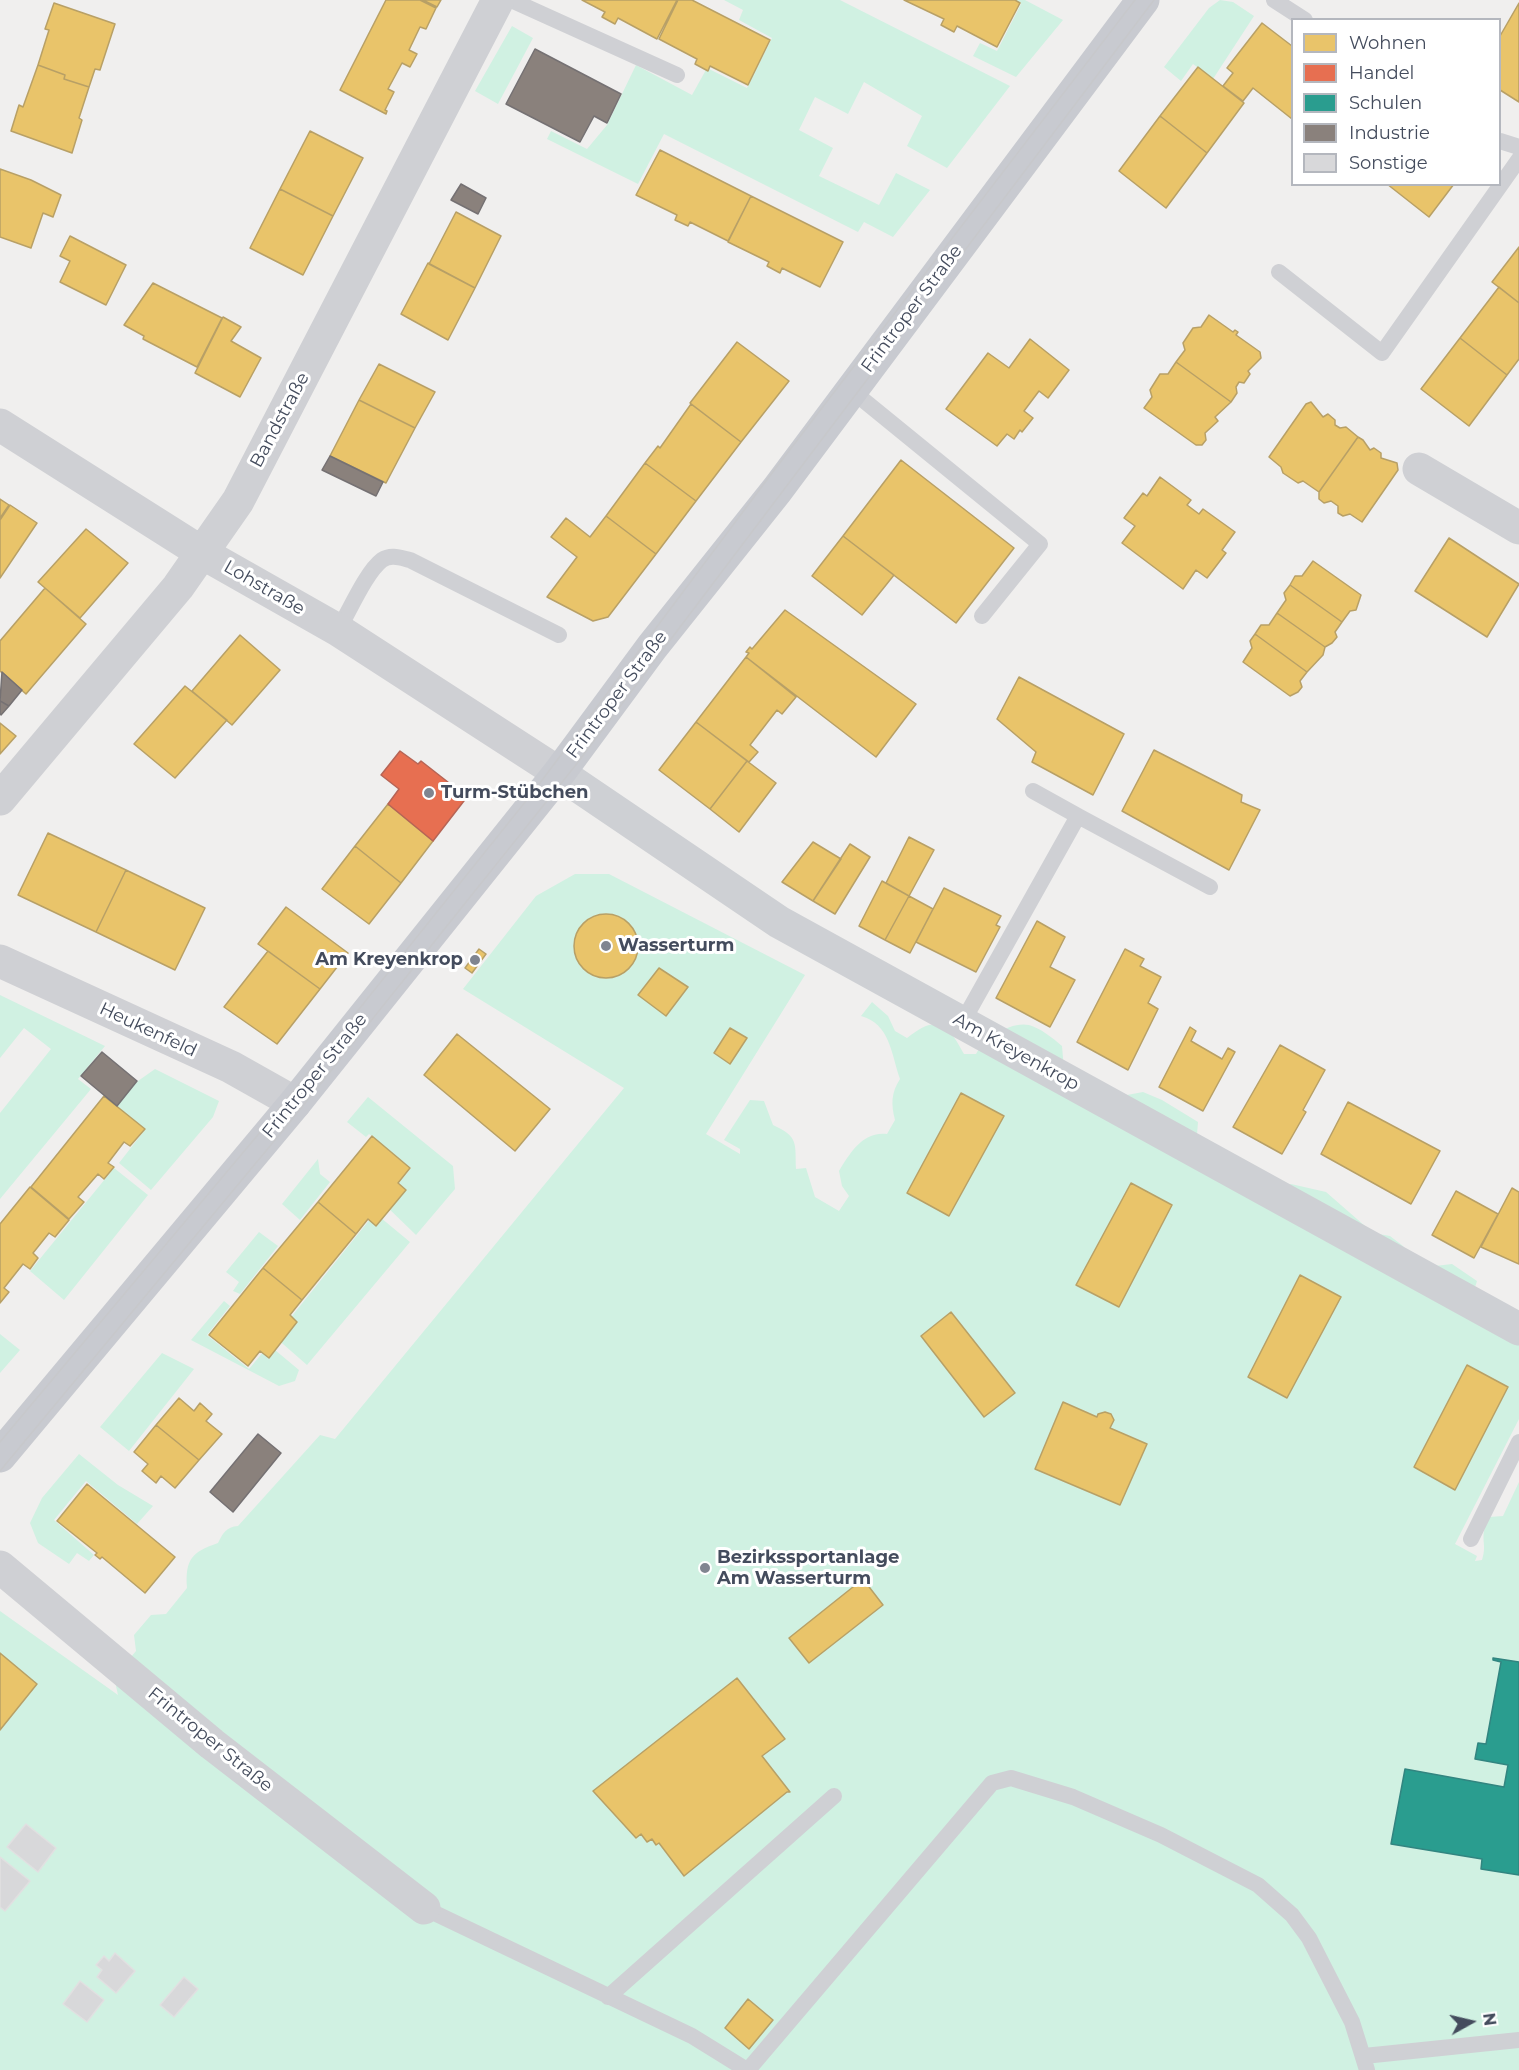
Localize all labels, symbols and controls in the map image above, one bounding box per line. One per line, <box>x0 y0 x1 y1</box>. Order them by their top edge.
legend <box>1291 18 1501 186</box>
text: Wohnen <box>1349 32 1427 54</box>
text: Handel <box>1349 62 1414 84</box>
text: Schulen <box>1349 92 1422 114</box>
text: Industrie <box>1349 122 1430 144</box>
text: Sonstige <box>1349 152 1428 174</box>
street label: Frintroper Straße <box>857 241 967 377</box>
street label: Bandstraße <box>246 369 314 471</box>
street label: Lohstraße <box>220 556 308 620</box>
street label: Frintroper Straße <box>562 627 672 763</box>
place label: Turm-Stübchen <box>441 782 589 804</box>
marker: Turm-Stübchen <box>422 786 436 800</box>
place label: Wasserturm <box>618 935 734 957</box>
marker: Wasserturm <box>599 939 613 953</box>
place label: Am Kreyenkrop <box>315 949 463 971</box>
marker: Am Kreyenkrop <box>468 953 482 967</box>
street label: Heukenfeld <box>96 998 200 1062</box>
street label: Am Kreyenkrop <box>949 1008 1083 1096</box>
street label: Frintroper Straße <box>258 1009 372 1143</box>
place label: Bezirkssportanlage Am Wasserturm <box>717 1547 899 1590</box>
marker: Bezirkssportanlage Am Wasserturm <box>698 1561 712 1575</box>
street label: Frintroper Straße <box>143 1683 277 1797</box>
north arrow <box>1441 1992 1501 2052</box>
text: N <box>1479 2012 1500 2027</box>

